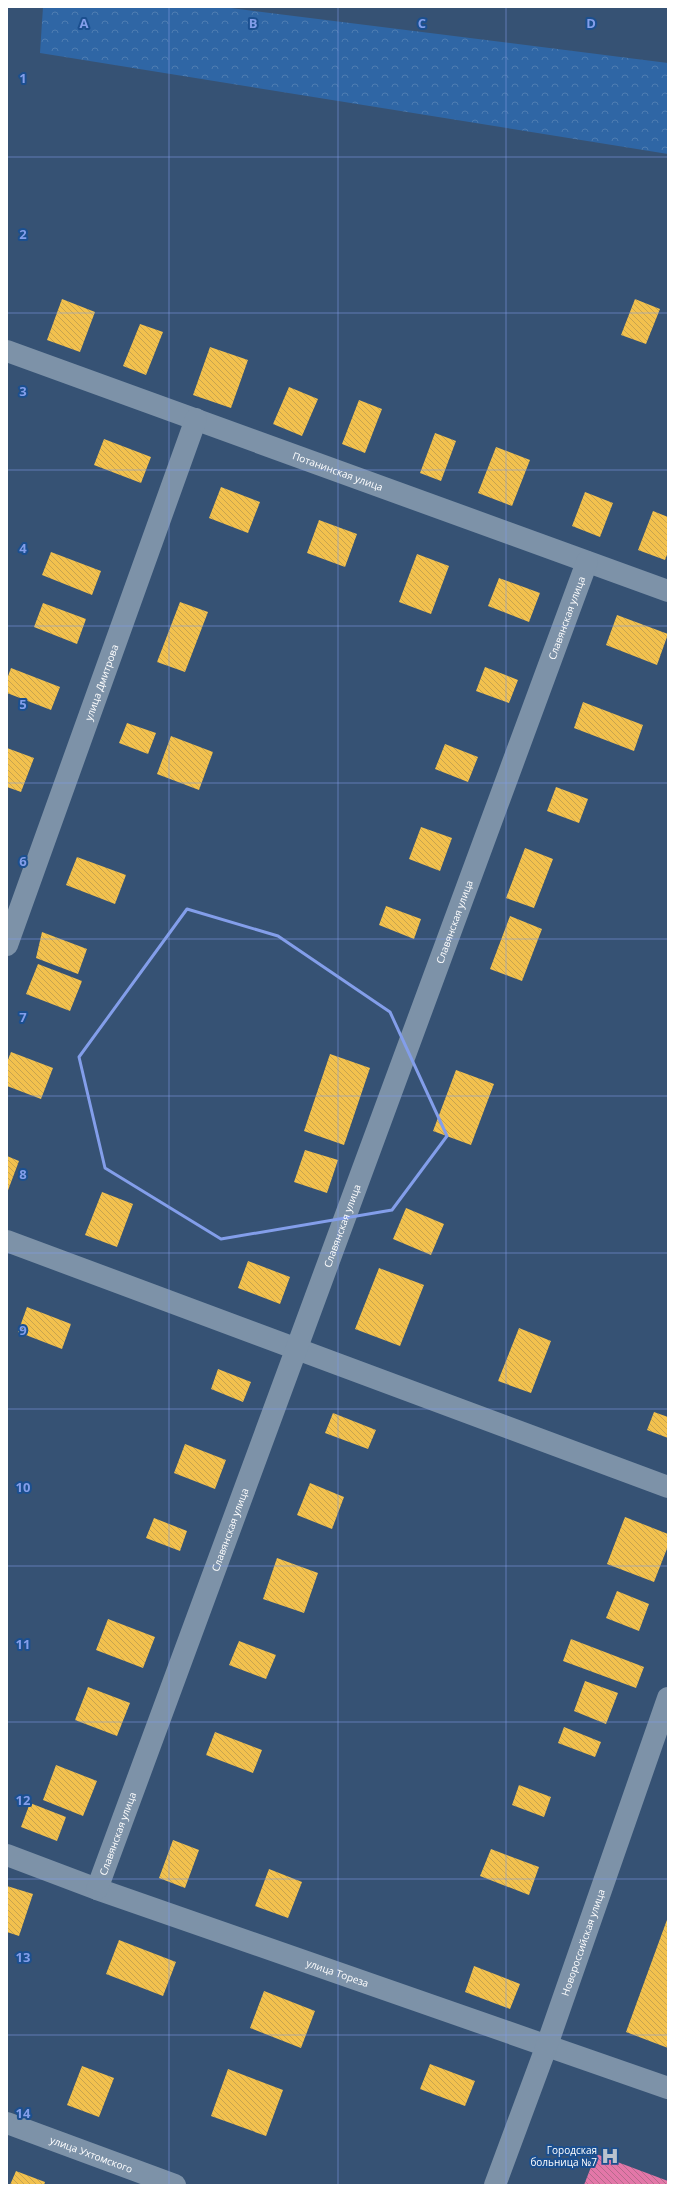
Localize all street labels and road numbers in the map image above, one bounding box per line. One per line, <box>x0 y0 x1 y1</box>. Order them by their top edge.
street label: Потанинская улица <box>291 448 385 494</box>
street label: Славянская улица <box>545 574 588 662</box>
street label: улица Дмитрова <box>81 642 122 723</box>
street label: Славянская улица <box>432 878 476 965</box>
street label: Славянская улица <box>320 1182 364 1269</box>
street label: Славянская улица <box>208 1486 251 1573</box>
street label: Славянская улица <box>96 1790 139 1877</box>
street label: Новороссийская улица <box>558 1887 608 1998</box>
street label: улица Тореза <box>304 1956 371 1990</box>
street label: улица Ухтомского <box>48 2132 135 2176</box>

